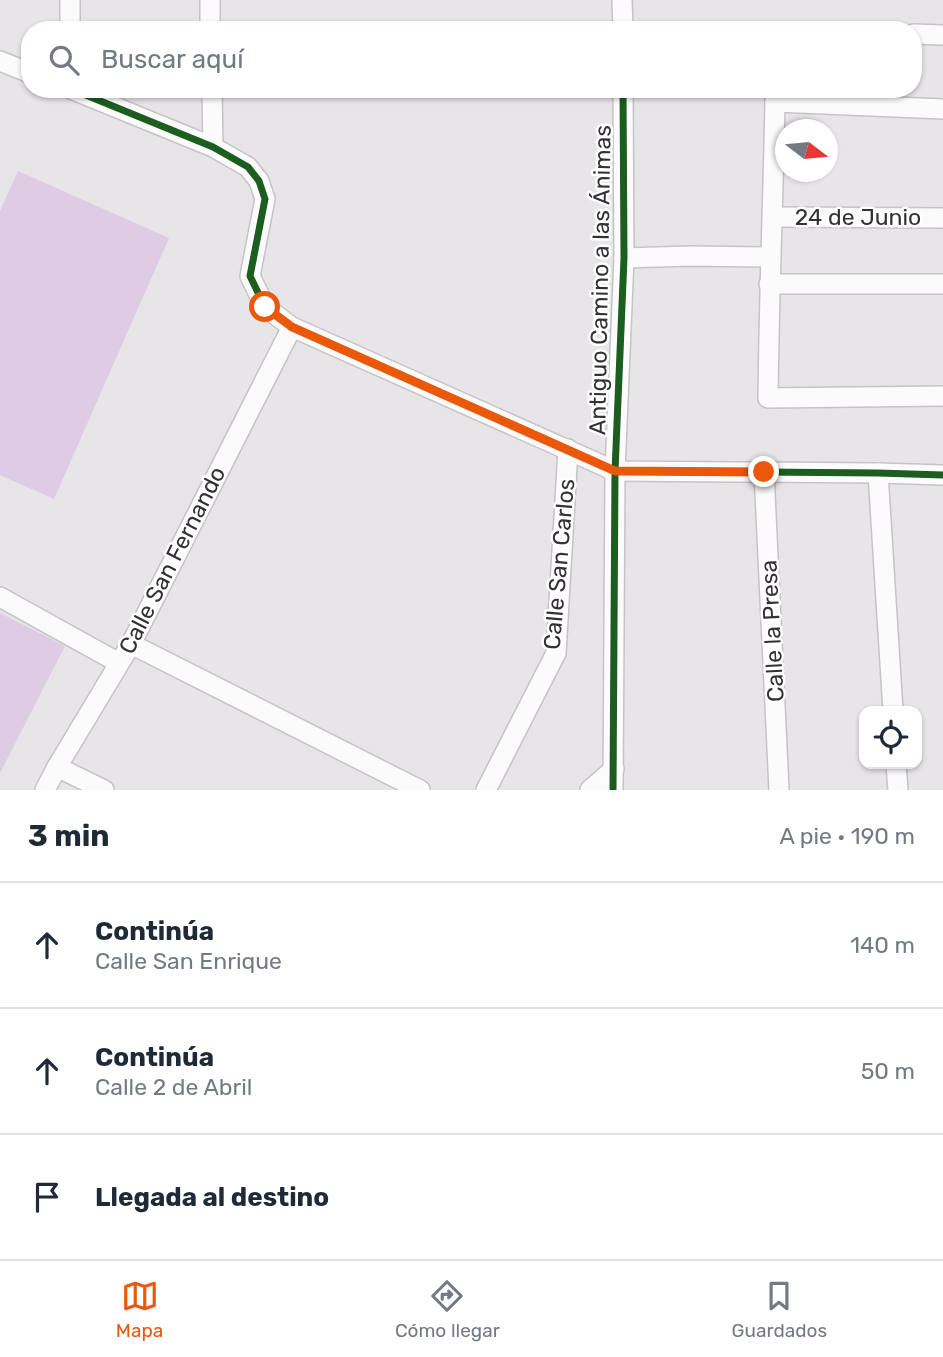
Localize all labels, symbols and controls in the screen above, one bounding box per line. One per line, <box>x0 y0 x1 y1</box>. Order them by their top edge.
search box <box>21 21 922 98</box>
icon: search <box>45 41 83 79</box>
text: Buscar aquí <box>101 44 243 75</box>
north arrow <box>775 119 838 182</box>
street label: Antiguo Camino a las Ánimas <box>583 125 617 435</box>
street label: 24 de Junio <box>795 203 921 231</box>
route start <box>249 291 280 322</box>
route end <box>748 456 779 487</box>
street label: Calle San Fernando <box>113 462 231 658</box>
street label: Calle San Carlos <box>538 477 580 651</box>
street label: Calle la Presa <box>754 559 790 703</box>
map controls <box>859 706 922 769</box>
button: locate <box>859 706 922 769</box>
text: 3 min <box>28 818 110 854</box>
text: A pie · 190 m <box>779 822 915 850</box>
text: Continúa <box>95 916 214 947</box>
icon: ahead <box>28 926 66 964</box>
text: 140 m <box>850 931 915 959</box>
text: Calle San Enrique <box>95 947 282 975</box>
text: Continúa <box>95 1042 214 1073</box>
icon: ahead <box>28 1052 66 1090</box>
text: 50 m <box>861 1057 915 1085</box>
text: Calle 2 de Abril <box>95 1073 252 1101</box>
icon: arrive <box>28 1178 66 1216</box>
text: Llegada al destino <box>95 1182 329 1213</box>
tab: Mapa <box>116 1277 163 1342</box>
tab: Cómo llegar <box>395 1277 500 1342</box>
tab: Guardados <box>732 1277 827 1342</box>

